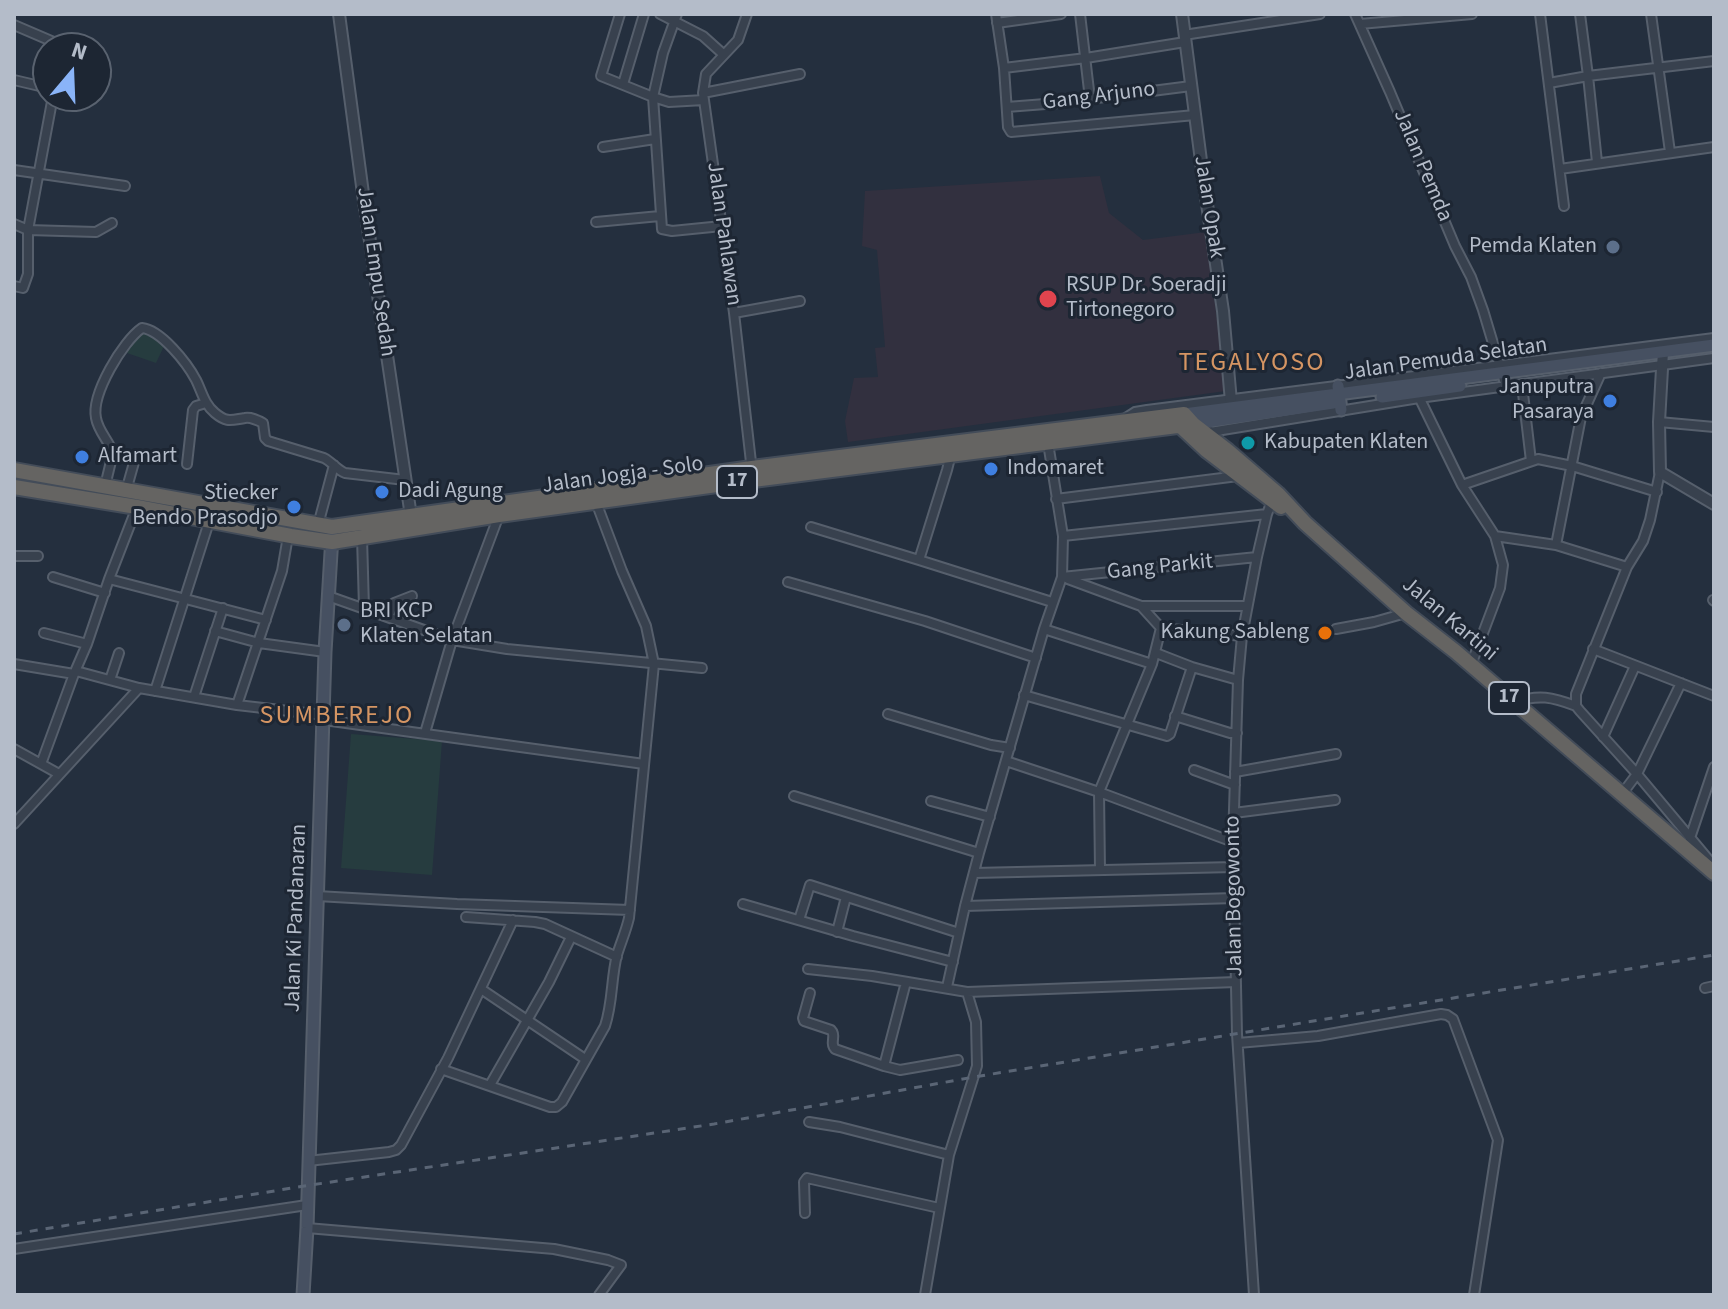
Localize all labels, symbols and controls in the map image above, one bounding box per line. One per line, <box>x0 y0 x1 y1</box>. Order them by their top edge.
north arrow <box>32 32 112 112</box>
text: N <box>67 34 91 69</box>
street label: Gang Arjuno <box>1041 77 1157 117</box>
street label: Jalan Pemda <box>1387 106 1457 226</box>
street label: Jalan Opak <box>1187 154 1229 260</box>
street label: Jalan Pahlawan <box>700 160 746 308</box>
street label: Jalan Empu Sedah <box>350 185 400 359</box>
place label: Pemda Klaten <box>1469 234 1597 260</box>
marker: Pemda Klaten <box>1604 238 1622 256</box>
place label: RSUP Dr. Soeradji Tirtonegoro <box>1066 273 1227 324</box>
marker: RSUP Dr. Soeradji Tirtonegoro <box>1037 288 1059 310</box>
street label: Jalan Pemuda Selatan <box>1343 333 1549 387</box>
district label: TEGALYOSO <box>1179 348 1325 380</box>
place label: Januputra Pasaraya <box>1499 375 1594 426</box>
marker: Januputra Pasaraya <box>1601 392 1619 410</box>
place label: Kabupaten Klaten <box>1264 430 1428 456</box>
marker: Kabupaten Klaten <box>1239 434 1257 452</box>
place label: Alfamart <box>98 444 177 470</box>
marker: Alfamart <box>73 448 91 466</box>
street label: Jalan Jogja - Solo <box>541 452 705 500</box>
place label: Indomaret <box>1007 456 1104 482</box>
marker: Indomaret <box>982 460 1000 478</box>
road number: 17 <box>717 466 757 498</box>
place label: Dadi Agung <box>398 479 503 505</box>
place label: Stiecker Bendo Prasodjo <box>132 481 278 532</box>
marker: Dadi Agung <box>373 483 391 501</box>
marker: Stiecker Bendo Prasodjo <box>285 498 303 516</box>
street label: Gang Parkit <box>1106 549 1214 587</box>
street label: Jalan Kartini <box>1396 572 1502 668</box>
place label: BRI KCP Klaten Selatan <box>360 599 493 650</box>
marker: BRI KCP Klaten Selatan <box>335 616 353 634</box>
place label: Kakung Sableng <box>1160 620 1309 646</box>
marker: Kakung Sableng <box>1316 624 1334 642</box>
road number: 17 <box>1489 682 1529 714</box>
district label: SUMBEREJO <box>260 701 414 733</box>
street label: Jalan Bogowonto <box>1220 815 1250 977</box>
street label: Jalan Ki Pandanaran <box>281 823 313 1013</box>

